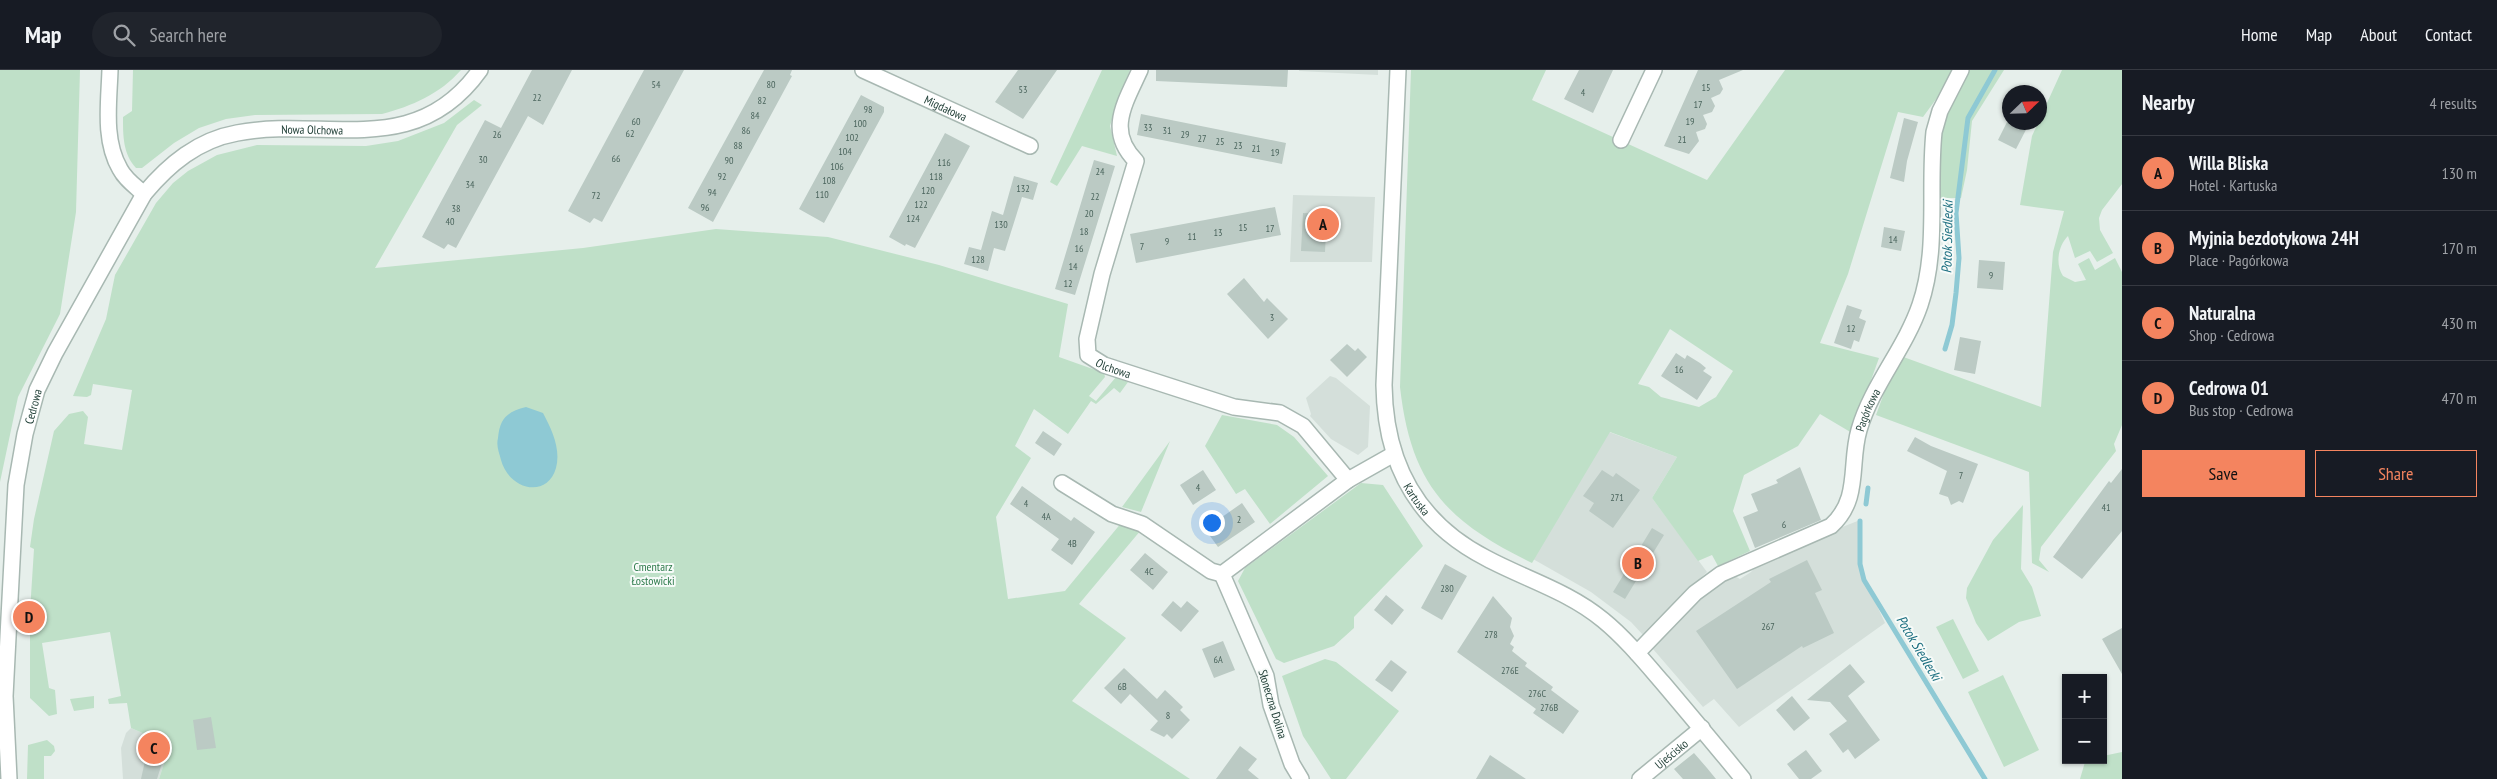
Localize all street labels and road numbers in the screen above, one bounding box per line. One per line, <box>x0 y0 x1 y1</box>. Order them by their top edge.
street label: Migdałowa <box>922 91 970 124</box>
street label: Nowa Olchowa <box>281 121 343 137</box>
street label: Olchowa <box>1093 354 1133 381</box>
street label: Pagórkowa <box>1852 386 1883 433</box>
street label: Cedrowa <box>21 387 45 425</box>
street label: Kartuska <box>1401 480 1434 519</box>
street label: Słoneczna Dolina <box>1255 668 1291 740</box>
street label: Ujeścisko <box>1651 736 1691 772</box>

